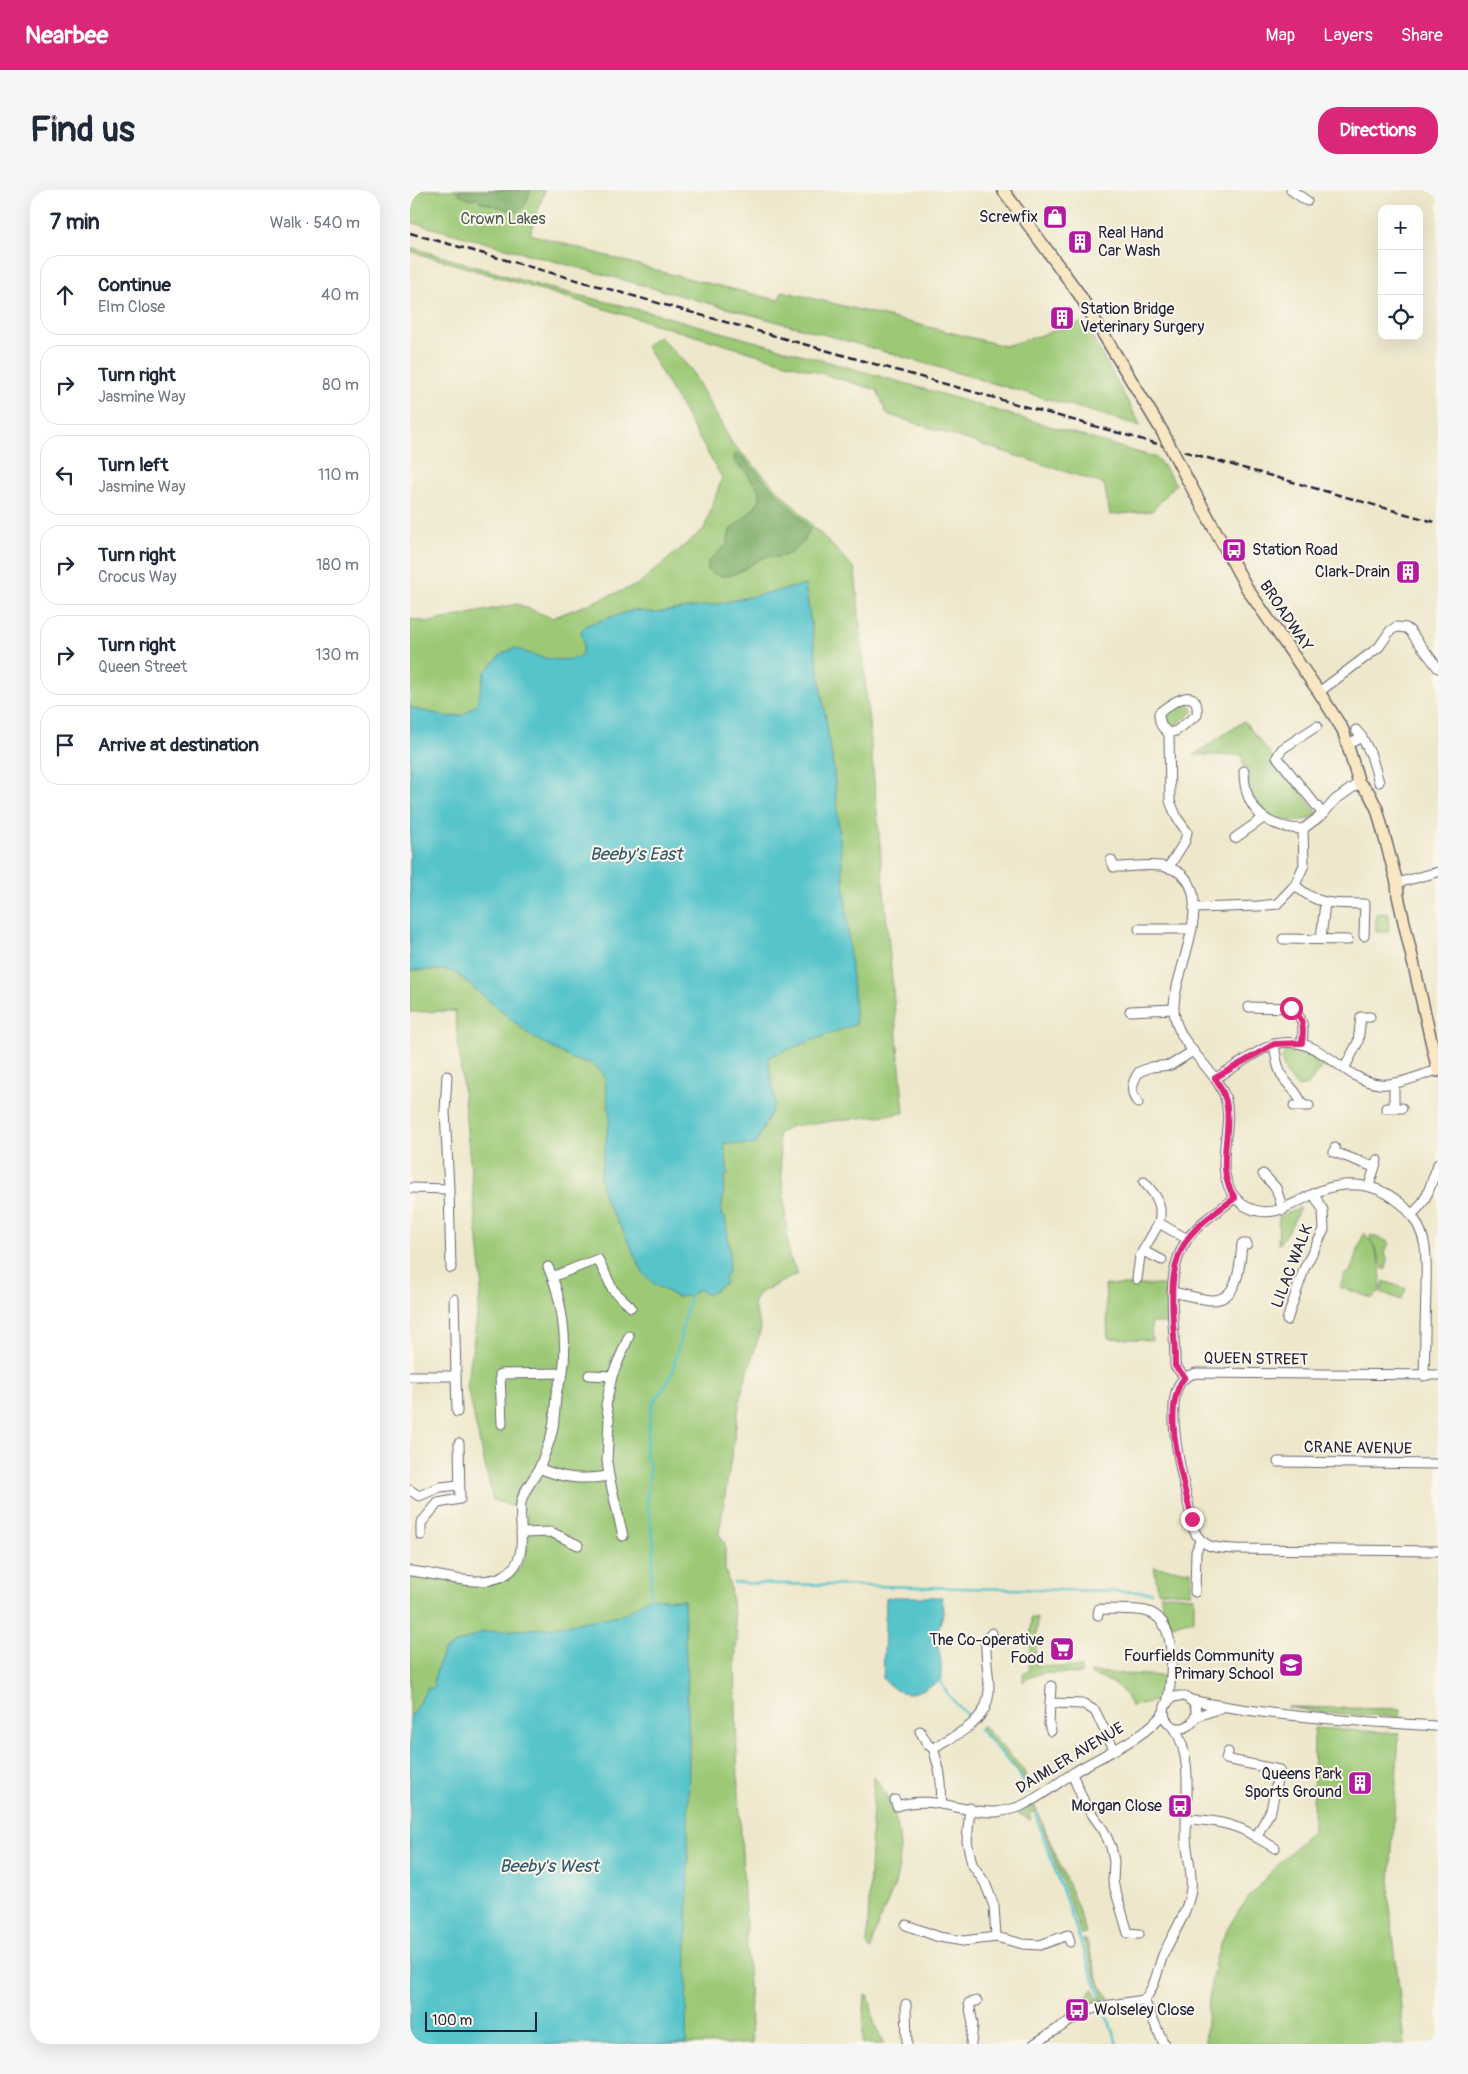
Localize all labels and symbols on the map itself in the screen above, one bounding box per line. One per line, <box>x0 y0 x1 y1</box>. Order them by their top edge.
shop icon: Screwfix <box>1042 204 1068 230</box>
place label: Screwfix <box>979 207 1038 227</box>
park label: Crown Lakes <box>460 209 546 229</box>
place label: Real Hand Car Wash <box>1098 223 1164 261</box>
building icon: Real Hand Car Wash <box>1067 229 1093 255</box>
place label: Station Bridge Veterinary Surgery <box>1080 299 1204 337</box>
building icon: Station Bridge Veterinary Surgery <box>1049 305 1075 331</box>
bus stop icon: Station Road <box>1221 537 1247 563</box>
place label: Station Road <box>1252 540 1338 560</box>
building icon: Clark-Drain <box>1395 559 1421 585</box>
place label: Clark-Drain <box>1315 562 1390 582</box>
street label: BROADWAY <box>1255 577 1317 655</box>
water label: Beeby's East <box>590 843 684 866</box>
route start <box>1280 997 1303 1020</box>
street label: LILAC WALK <box>1267 1221 1317 1311</box>
street label: QUEEN STREET <box>1204 1348 1309 1370</box>
street label: CRANE AVENUE <box>1304 1437 1412 1459</box>
route end <box>1181 1508 1204 1531</box>
place label: The Co-operative Food <box>929 1630 1044 1668</box>
supermarket icon: The Co-operative Food <box>1049 1636 1075 1662</box>
place label: Fourfields Community Primary School <box>1124 1646 1274 1684</box>
school or university icon: Fourfields Community Primary School <box>1278 1652 1304 1678</box>
street label: DAIMLER AVENUE <box>1012 1718 1128 1798</box>
place label: Queens Park Sports Ground <box>1244 1764 1342 1802</box>
building icon: Queens Park Sports Ground <box>1347 1770 1373 1796</box>
bus stop icon: Morgan Close <box>1167 1793 1193 1819</box>
place label: Morgan Close <box>1071 1796 1162 1816</box>
water label: Beeby's West <box>499 1855 600 1878</box>
bus stop icon: Wolseley Close <box>1064 1997 1090 2023</box>
place label: Wolseley Close <box>1094 2000 1195 2020</box>
scale bar <box>425 2009 538 2032</box>

